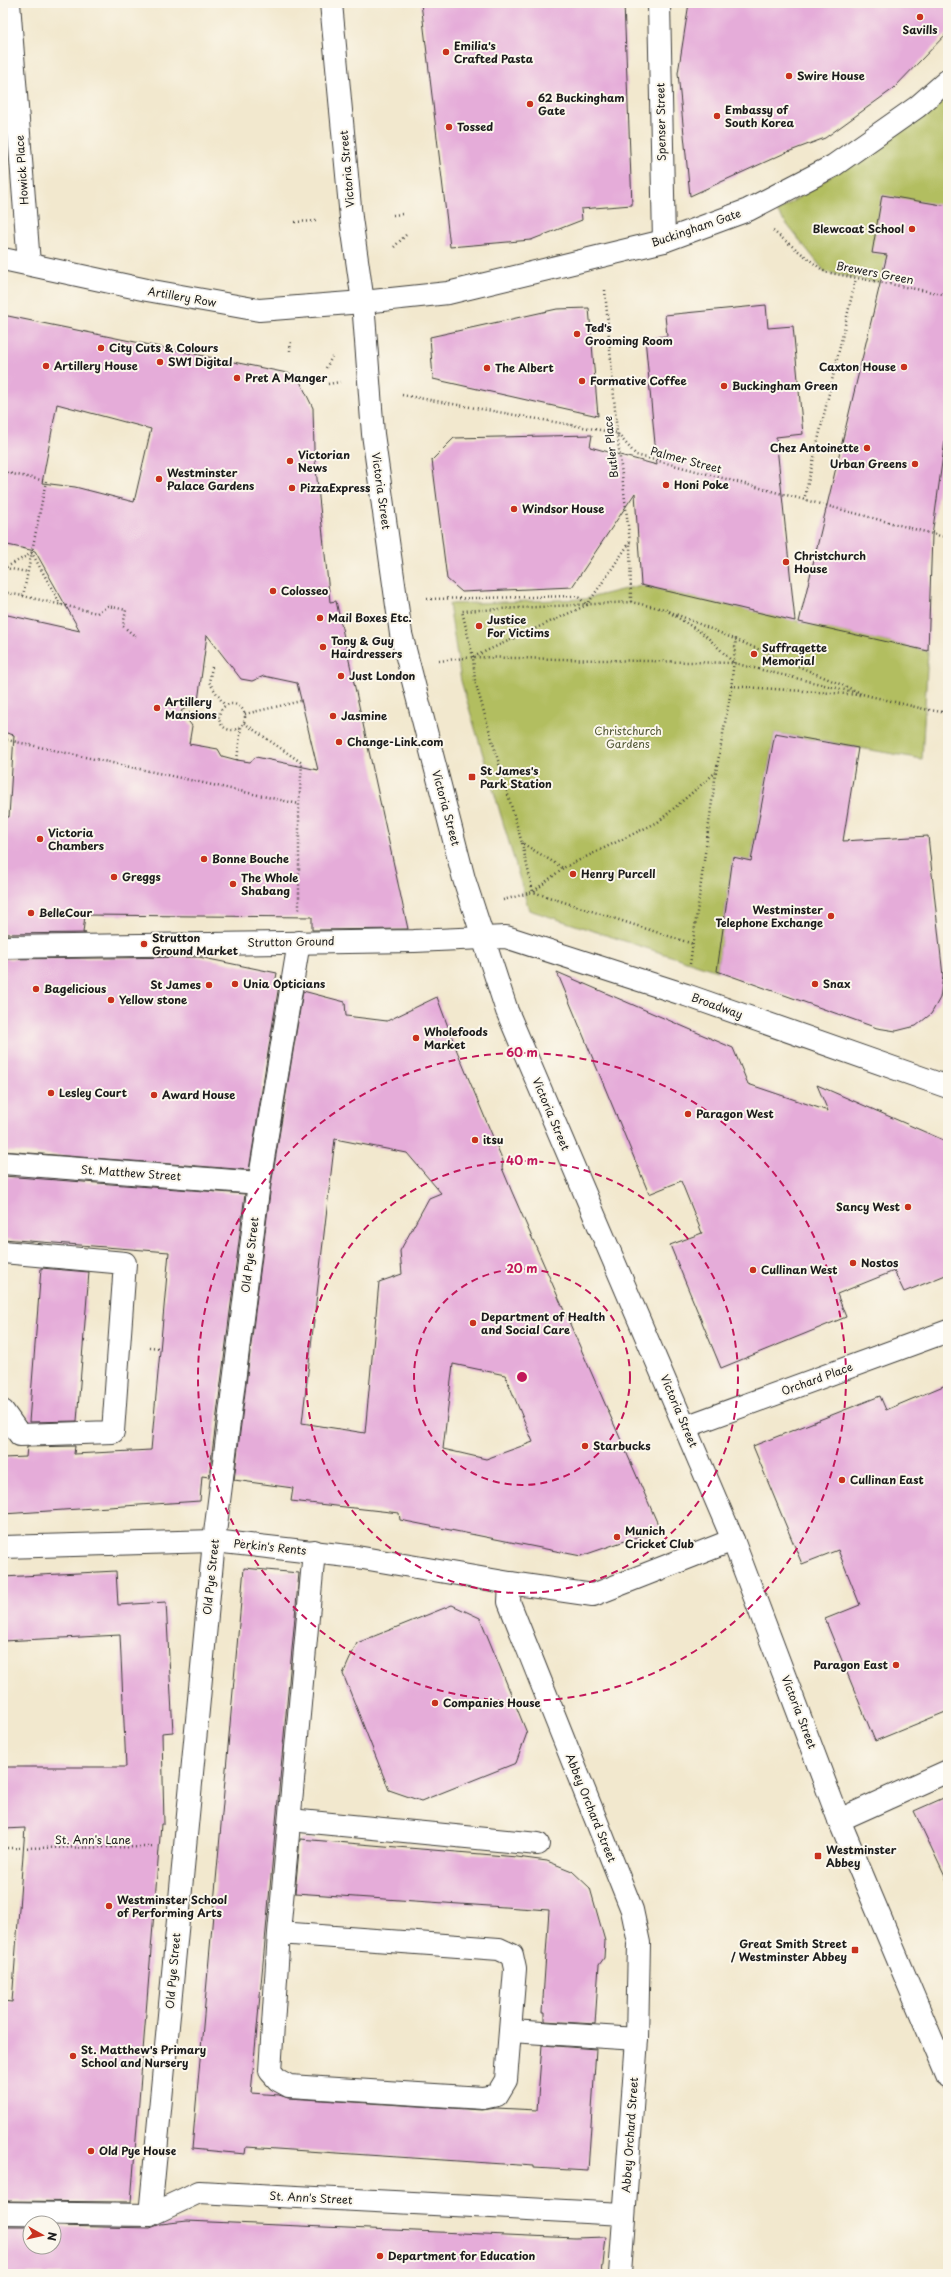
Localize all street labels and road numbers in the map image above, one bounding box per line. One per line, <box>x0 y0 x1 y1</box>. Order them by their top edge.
street label: Spenser Street <box>651 82 670 161</box>
street label: Victoria Street <box>335 129 358 208</box>
street label: Howick Place <box>11 135 32 205</box>
street label: Buckingham Gate <box>649 204 743 251</box>
street label: Brewers Green <box>835 257 915 288</box>
street label: Artillery Row <box>147 282 218 311</box>
street label: Butler Place <box>599 415 622 479</box>
street label: Palmer Street <box>649 442 724 477</box>
street label: Victoria Street <box>368 451 395 531</box>
street label: Victoria Street <box>428 768 465 848</box>
street label: Strutton Ground <box>247 932 335 951</box>
street label: Broadway <box>689 988 745 1023</box>
street label: Victoria Street <box>528 1075 575 1153</box>
street label: St. Matthew Street <box>80 1161 182 1185</box>
street label: Old Pye Street <box>236 1216 263 1294</box>
street label: Orchard Place <box>779 1358 855 1399</box>
street label: Victoria Street <box>656 1372 703 1450</box>
street label: Perkin's Rents <box>233 1534 307 1559</box>
street label: Old Pye Street <box>198 1538 223 1616</box>
street label: Victoria Street <box>778 1673 822 1752</box>
street label: Abbey Orchard Street <box>562 1751 621 1865</box>
street label: St. Ann's Lane <box>55 1831 131 1848</box>
street label: Old Pye Street <box>161 1932 184 2010</box>
street label: Abbey Orchard Street <box>617 2076 642 2193</box>
street label: St. Ann's Street <box>269 2187 354 2208</box>

